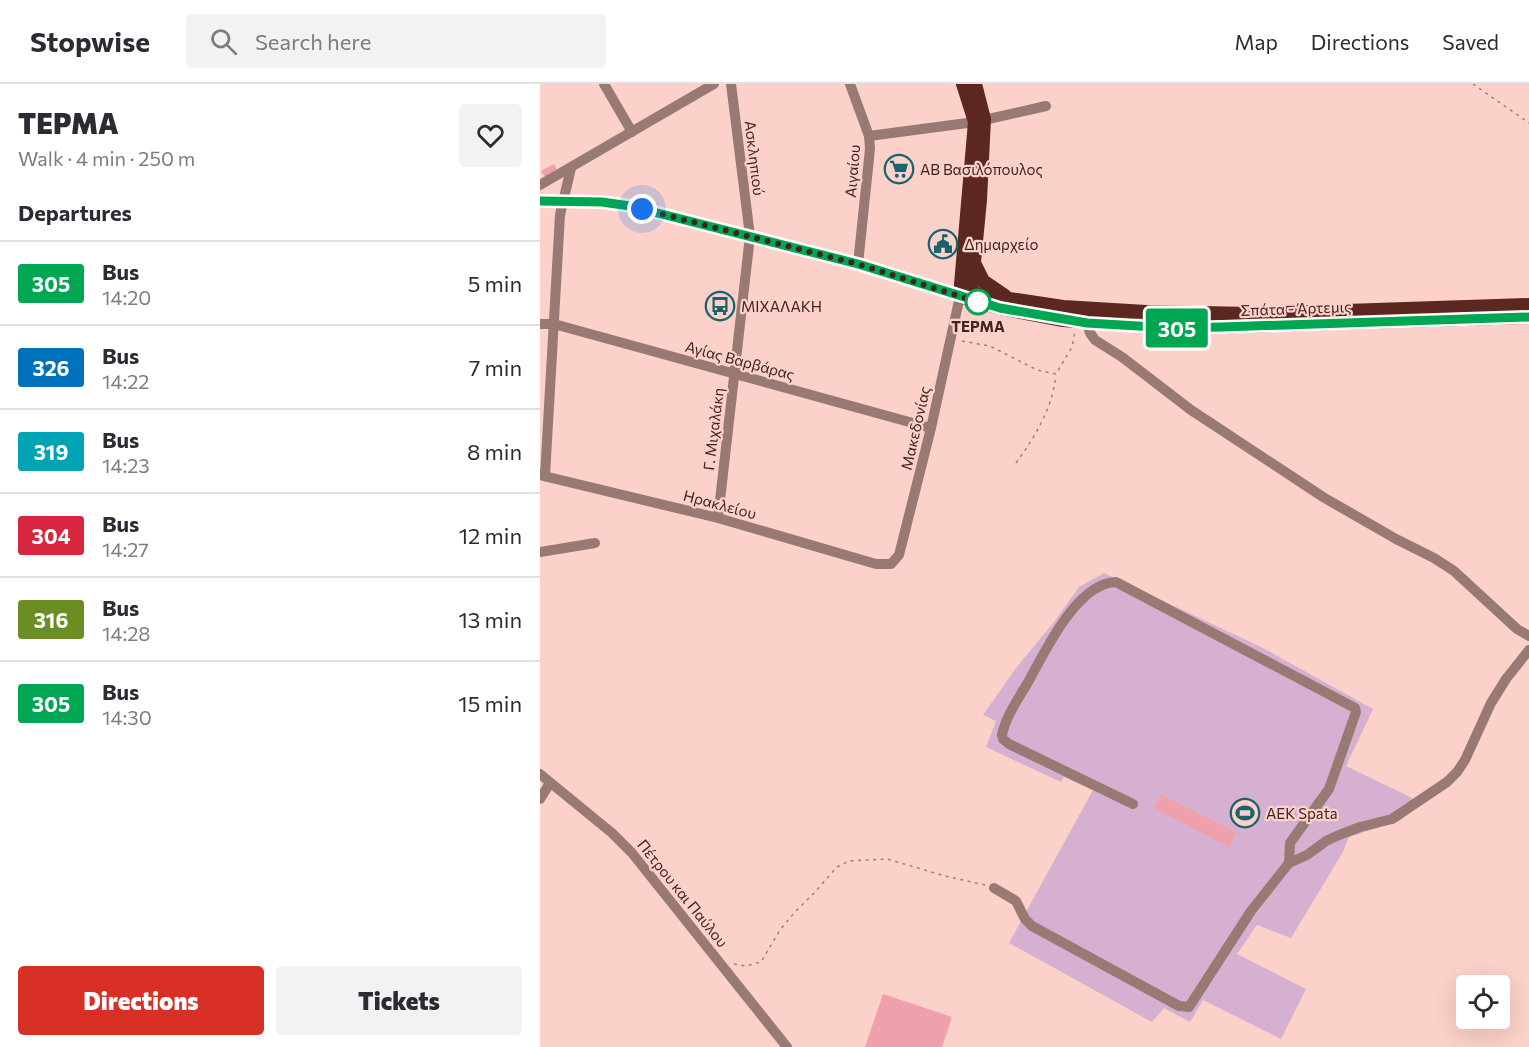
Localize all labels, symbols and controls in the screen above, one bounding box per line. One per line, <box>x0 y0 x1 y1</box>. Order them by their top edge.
search box <box>186 14 606 68</box>
text: Stopwise <box>30 24 150 58</box>
icon: search <box>207 25 240 58</box>
text: Search here <box>255 28 371 55</box>
text: Map <box>1235 29 1278 54</box>
text: Directions <box>1311 29 1409 54</box>
text: Saved <box>1442 29 1499 54</box>
button: heart <box>459 104 522 167</box>
text: ΤΕΡΜΑ <box>18 106 119 140</box>
street label: Ασκληπιού <box>741 119 769 197</box>
street label: Αιγαίου <box>841 144 863 198</box>
text: Walk · 4 min · 250 m <box>18 146 195 170</box>
supermarket icon: ΑΒ Βασιλόπουλος <box>883 153 915 185</box>
place label: ΑΒ Βασιλόπουλος <box>920 160 1043 178</box>
your location <box>627 194 657 224</box>
text: Departures <box>18 199 132 226</box>
public building icon: Δημαρχείο <box>927 228 959 260</box>
place label: Δημαρχείο <box>964 235 1039 253</box>
text: Bus <box>102 258 139 285</box>
text: 5 min <box>468 270 522 297</box>
text: 305 <box>32 271 70 296</box>
text: 14:20 <box>102 285 151 309</box>
marker: ΤΕΡΜΑ <box>965 289 991 315</box>
bus stop icon: ΜΙΧΑΛΑΚΗ <box>704 290 736 322</box>
place label: ΜΙΧΑΛΑΚΗ <box>741 297 822 315</box>
street label: Σπάτα - Άρτεμις <box>1240 297 1352 319</box>
line badge: 305 <box>1142 308 1212 348</box>
text: 305 <box>1158 316 1196 341</box>
place label: ΤΕΡΜΑ <box>951 317 1005 335</box>
street label: Αγίας Βαρβάρας <box>683 337 797 383</box>
text: Bus <box>102 342 139 369</box>
text: 7 min <box>469 354 522 381</box>
text: 326 <box>33 355 69 380</box>
text: 14:22 <box>102 369 149 393</box>
street label: Μακεδονίας <box>897 384 933 472</box>
street label: Γ. Μιχαλάκη <box>699 387 727 471</box>
text: Bus <box>102 426 139 453</box>
text: 8 min <box>467 438 522 465</box>
text: 319 <box>34 439 68 464</box>
text: 14:23 <box>102 453 150 477</box>
street label: Ηρακλείου <box>682 486 758 522</box>
text: Bus <box>102 510 139 537</box>
text: 12 min <box>459 522 522 549</box>
text: 304 <box>31 523 71 548</box>
text: 14:27 <box>102 537 149 561</box>
text: Bus <box>102 594 139 621</box>
text: 13 min <box>458 606 522 633</box>
text: 316 <box>34 607 68 632</box>
text: 14:28 <box>102 621 150 645</box>
text: Bus <box>102 678 139 705</box>
text: 15 min <box>458 690 522 717</box>
text: 305 <box>32 691 70 716</box>
text: 14:30 <box>102 705 152 729</box>
sports icon: AEK Spata <box>1229 797 1261 829</box>
place label: AEK Spata <box>1266 804 1338 822</box>
street label: Πέτρου και Παύλου <box>634 836 732 950</box>
button: Directions <box>18 966 264 1035</box>
button: Tickets <box>276 966 522 1035</box>
map controls <box>1456 975 1510 1029</box>
button: locate <box>1456 975 1510 1029</box>

